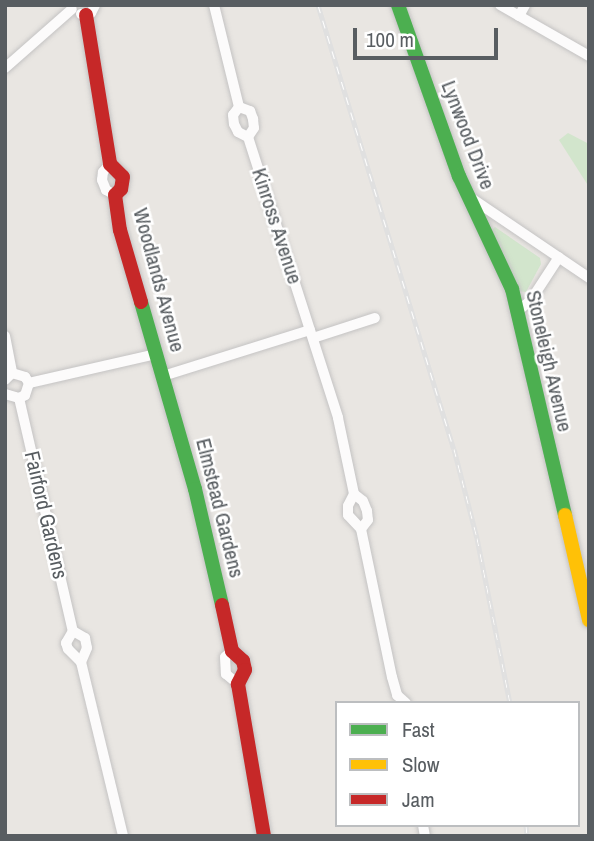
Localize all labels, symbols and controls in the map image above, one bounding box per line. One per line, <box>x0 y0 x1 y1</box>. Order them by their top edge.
scale bar <box>356 14 501 58</box>
text: 100 m <box>366 25 414 54</box>
street label: Lynwood Drive <box>436 77 500 193</box>
street label: Kinross Avenue <box>246 164 308 288</box>
street label: Woodlands Avenue <box>128 205 190 355</box>
street label: Stoneleigh Avenue <box>520 287 578 435</box>
street label: Elmstead Gardens <box>191 436 249 580</box>
street label: Fairford Gardens <box>19 449 73 581</box>
legend <box>335 701 580 827</box>
text: Fast <box>402 715 435 744</box>
text: Slow <box>402 750 439 779</box>
text: Jam <box>402 785 435 814</box>

